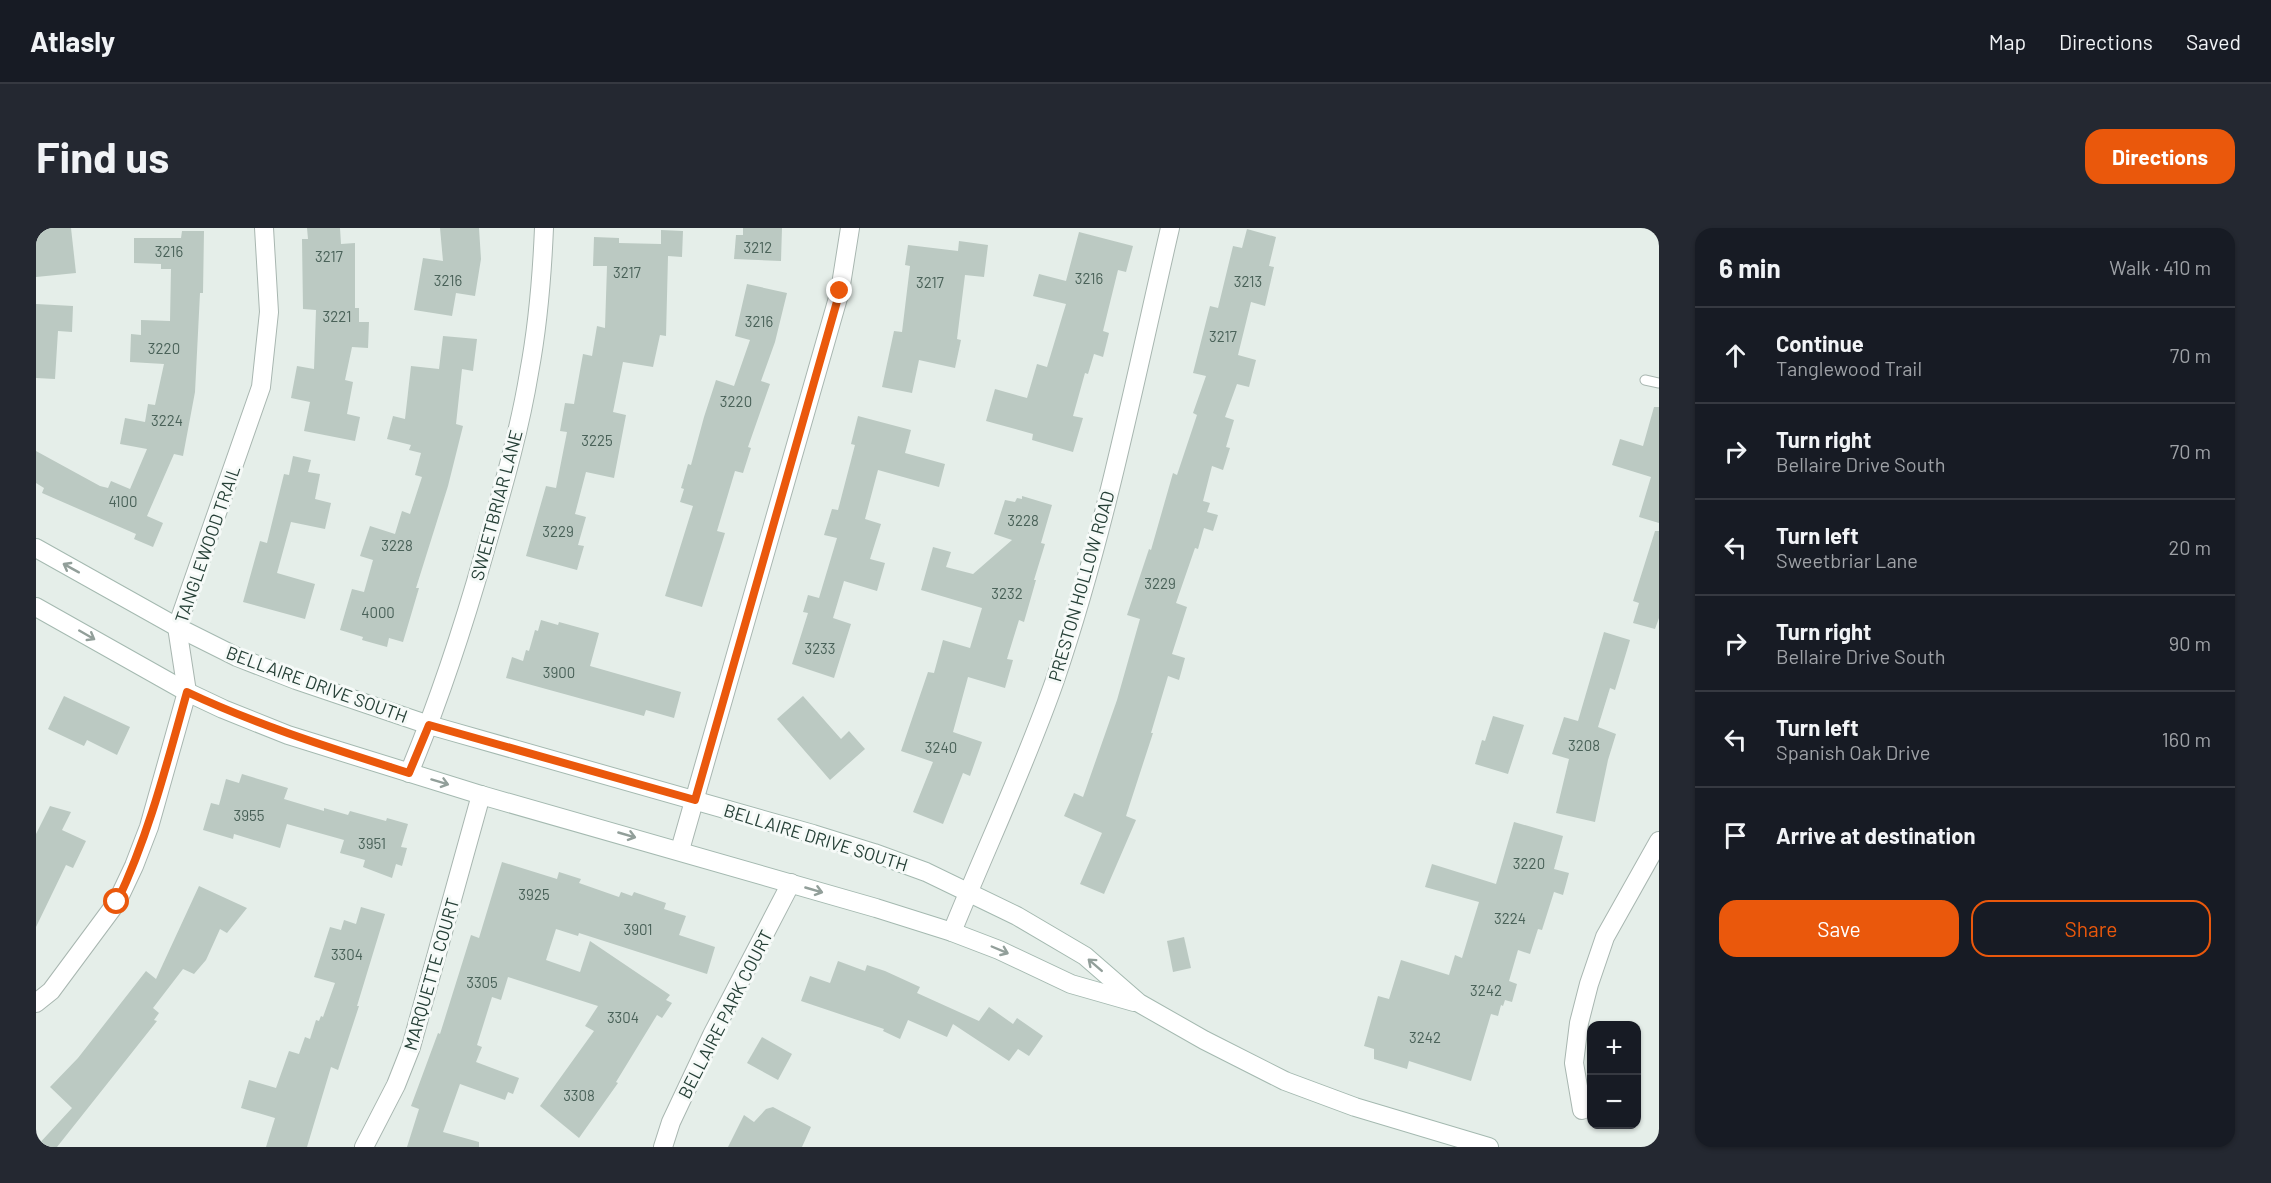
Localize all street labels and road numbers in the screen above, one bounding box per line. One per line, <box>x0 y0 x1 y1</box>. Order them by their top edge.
street label: SWEETBRIAR LANE <box>465 427 527 583</box>
street label: TANGLEWOOD TRAIL <box>170 462 244 626</box>
street label: PRESTON HOLLOW ROAD <box>1043 488 1119 684</box>
street label: BELLAIRE DRIVE SOUTH <box>223 641 411 727</box>
street label: BELLAIRE DRIVE SOUTH <box>721 798 911 876</box>
street label: MARQUETTE COURT <box>399 895 463 1053</box>
street label: BELLAIRE PARK COURT <box>673 926 777 1102</box>

